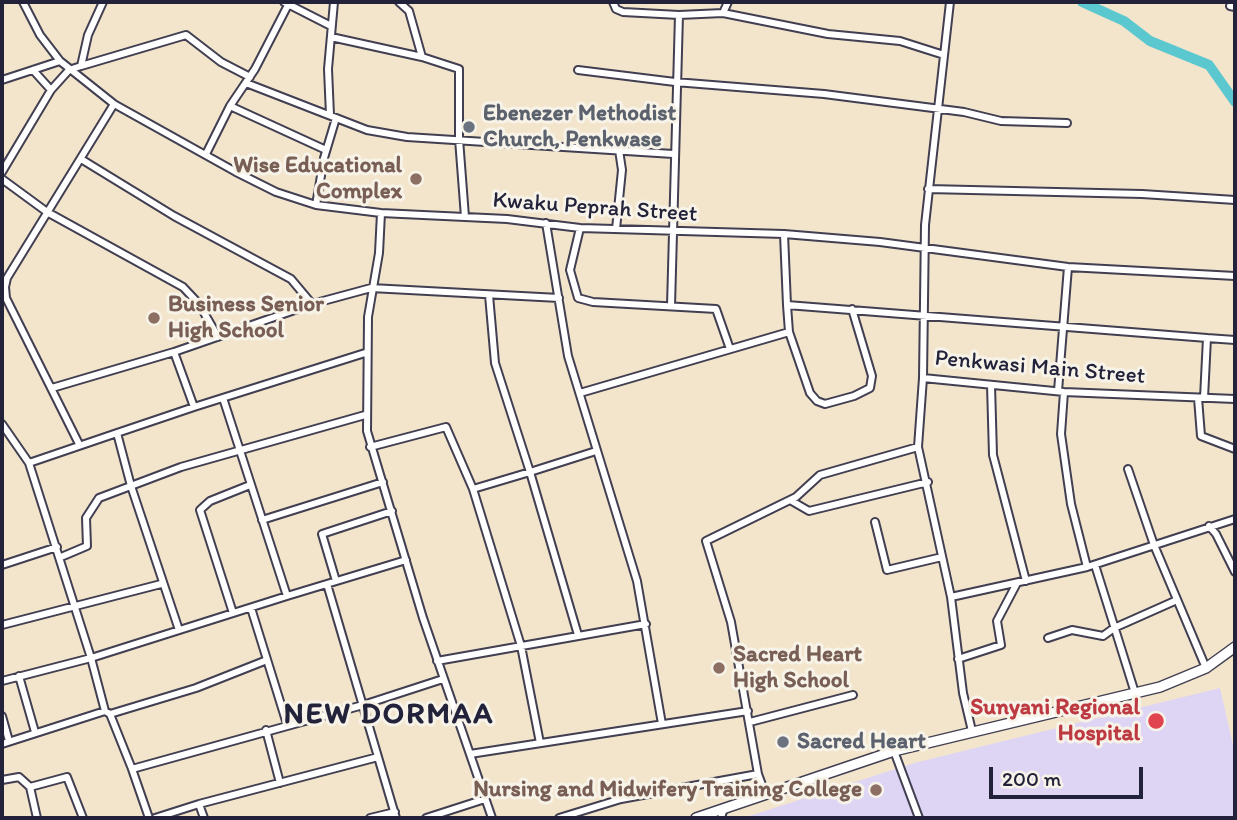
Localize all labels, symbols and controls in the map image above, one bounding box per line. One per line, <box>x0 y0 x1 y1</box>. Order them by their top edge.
place label: Ebenezer Methodist Church, Penkwase <box>483 100 676 154</box>
marker: Ebenezer Methodist Church, Penkwase <box>461 119 477 135</box>
place label: Wise Educational Complex <box>233 152 402 206</box>
marker: Wise Educational Complex <box>408 171 424 187</box>
street label: Kwaku Peprah Street <box>492 187 698 229</box>
place label: Business Senior High School <box>168 291 324 345</box>
marker: Business Senior High School <box>146 310 162 326</box>
street label: Penkwasi Main Street <box>934 345 1146 391</box>
place label: Sacred Heart High School <box>733 641 862 695</box>
marker: Sacred Heart High School <box>711 660 727 676</box>
place label: Sunyani Regional Hospital <box>970 694 1140 748</box>
district label: NEW DORMAA <box>285 697 493 733</box>
marker: Sunyani Regional Hospital <box>1146 711 1166 731</box>
place label: Sacred Heart <box>797 728 926 756</box>
marker: Sacred Heart <box>775 734 791 750</box>
scale bar <box>992 754 1146 798</box>
text: 200 m <box>1002 766 1061 791</box>
place label: Nursing and Midwifery Training College <box>473 776 862 804</box>
marker: Nursing and Midwifery Training College <box>868 782 884 798</box>

